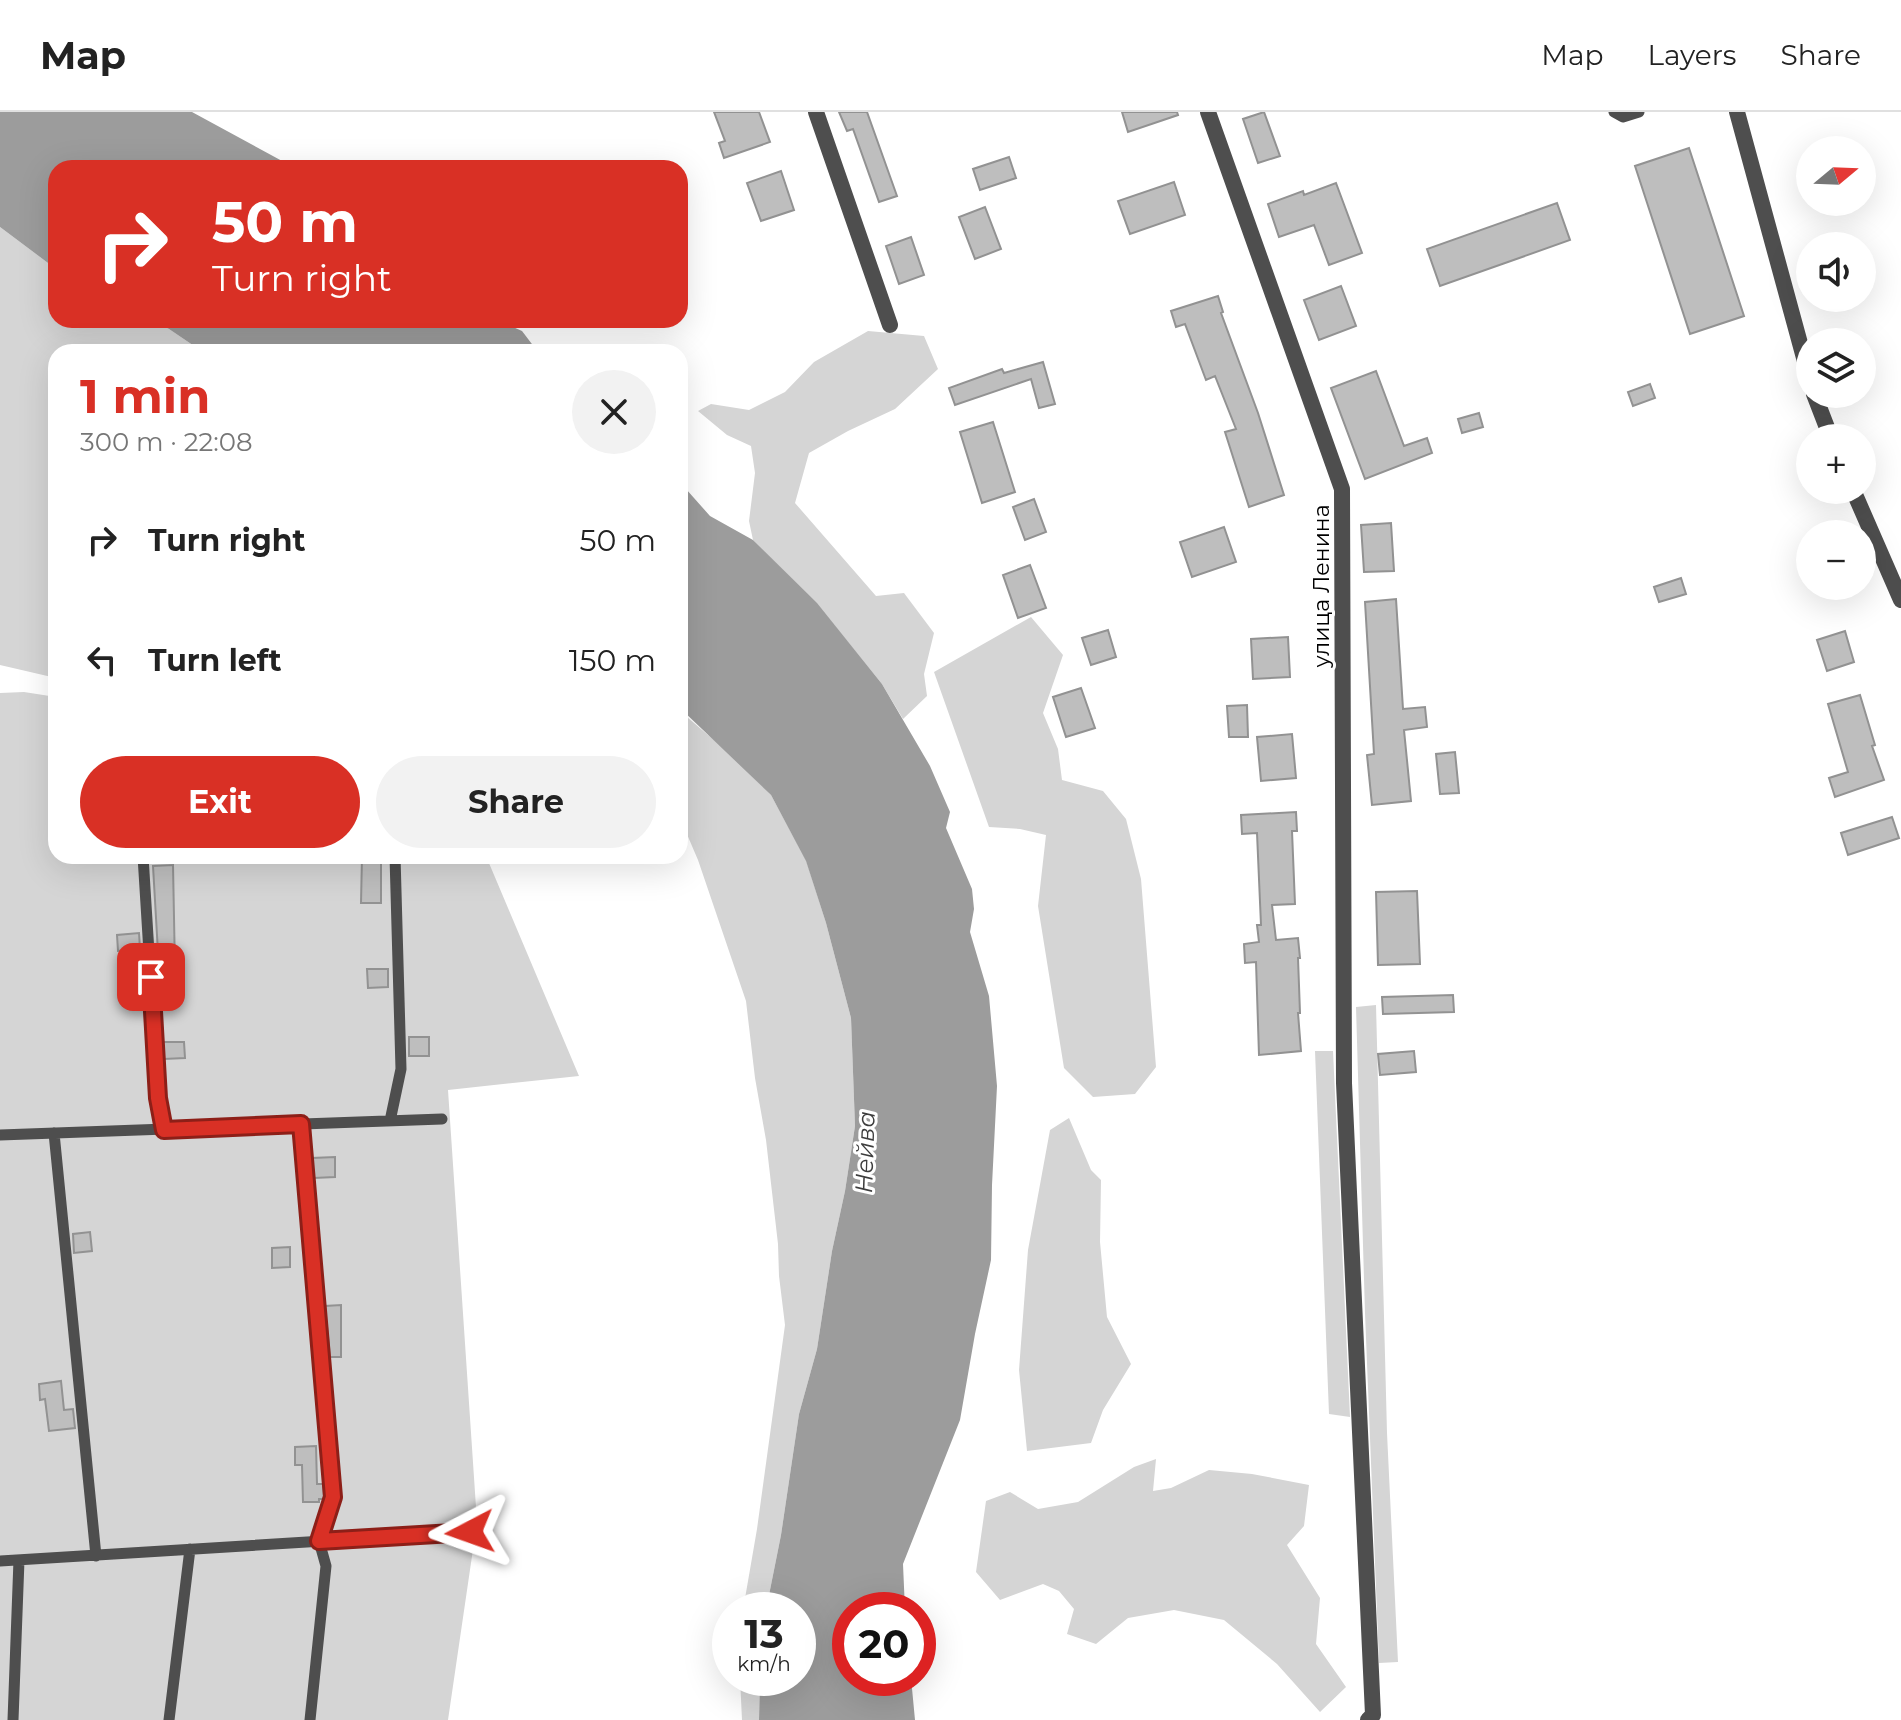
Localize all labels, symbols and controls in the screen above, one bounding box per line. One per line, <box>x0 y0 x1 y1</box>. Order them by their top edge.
text: Map <box>40 32 126 79</box>
text: Map <box>1541 38 1604 72</box>
text: Layers <box>1648 38 1737 72</box>
text: Share <box>1781 38 1861 72</box>
north arrow <box>1796 136 1876 216</box>
map controls <box>1796 136 1876 600</box>
text: 50 m <box>212 188 358 256</box>
icon: right <box>80 192 184 296</box>
button: sound <box>1796 232 1876 312</box>
text: Turn right <box>212 256 392 300</box>
button: layers <box>1796 328 1876 408</box>
text: 1 min <box>80 367 210 425</box>
button: close <box>572 370 656 454</box>
button: + <box>1796 424 1876 504</box>
text: 300 m · 22:08 <box>80 426 253 458</box>
street label: улица Ленина <box>1308 505 1335 668</box>
icon: right <box>80 518 124 562</box>
button: − <box>1796 520 1876 600</box>
text: Turn right <box>148 522 305 559</box>
text: 50 m <box>579 522 656 559</box>
icon: left <box>80 638 124 682</box>
text: Turn left <box>148 642 281 679</box>
text: 150 m <box>569 642 656 679</box>
button: Exit <box>80 756 360 848</box>
button: Share <box>376 756 656 848</box>
pin <box>117 943 185 1011</box>
icon: arrive <box>129 955 173 999</box>
water label: Нейва <box>849 1110 881 1194</box>
position arrow <box>428 1490 512 1574</box>
speed limit sign: 20 <box>832 1592 936 1696</box>
text: 13 <box>744 1609 784 1658</box>
text: km/h <box>737 1652 791 1676</box>

